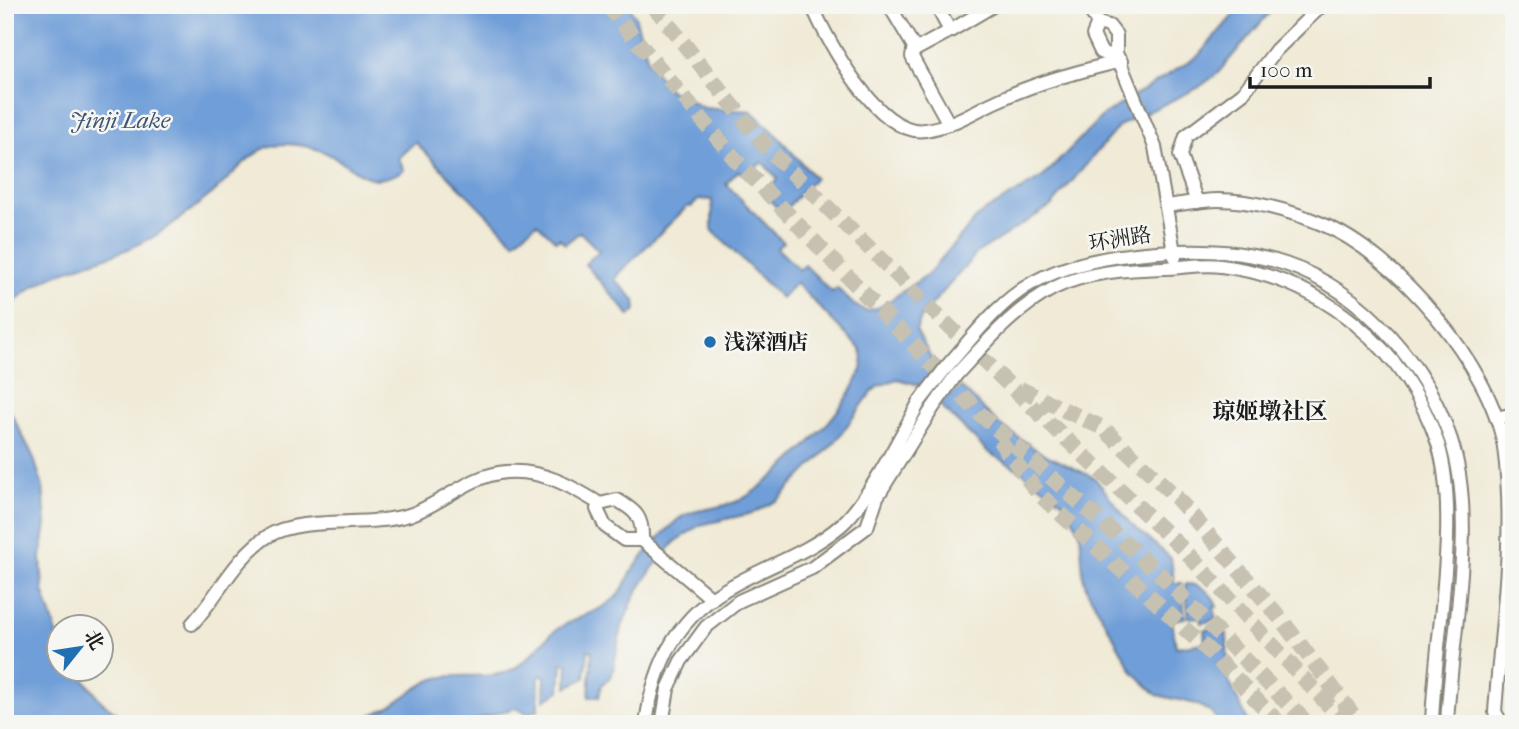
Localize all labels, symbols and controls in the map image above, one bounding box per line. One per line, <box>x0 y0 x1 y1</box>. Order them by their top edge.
scale bar <box>1250 46 1430 90</box>
text: 100 m <box>1260 58 1313 82</box>
water label: Jinji Lake <box>70 107 171 134</box>
street label: 环洲路 <box>1087 222 1153 256</box>
place label: 浅深酒店 <box>724 330 808 354</box>
marker: 浅深酒店 <box>702 334 718 350</box>
district label: 琼姬墩社区 <box>1213 398 1328 425</box>
north arrow <box>46 614 116 684</box>
text: 北 <box>80 626 108 654</box>

